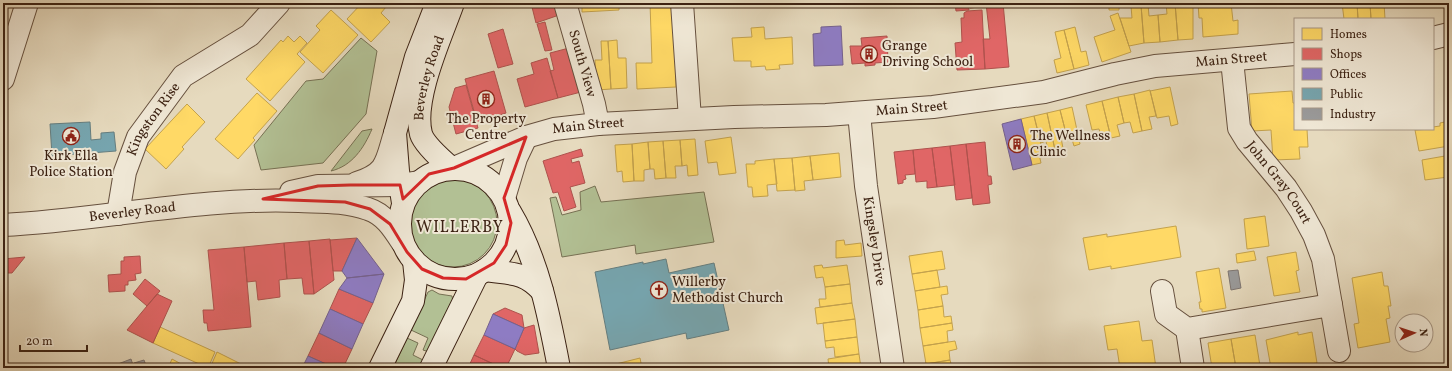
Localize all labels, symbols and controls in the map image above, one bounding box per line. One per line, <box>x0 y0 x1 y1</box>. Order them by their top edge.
legend <box>1294 18 1434 130</box>
text: Homes <box>1330 27 1367 43</box>
street label: South View <box>564 28 601 100</box>
street label: Beverley Road <box>410 33 449 121</box>
place label: Grange Driving School <box>882 37 973 72</box>
building icon: Grange Driving School <box>859 44 879 64</box>
street label: Main Street <box>1195 47 1268 72</box>
text: Shops <box>1330 47 1362 63</box>
text: Offices <box>1330 67 1366 83</box>
street label: Kingston Rise <box>122 78 185 159</box>
text: Public <box>1330 87 1363 103</box>
building icon: The Property Centre <box>476 89 496 109</box>
street label: Main Street <box>875 96 949 121</box>
text: Industry <box>1330 107 1376 123</box>
place label: The Property Centre <box>446 110 526 145</box>
street label: Main Street <box>551 113 625 139</box>
public building icon: Kirk Ella Police Station <box>61 126 81 146</box>
place label: The Wellness Clinic <box>1030 127 1110 162</box>
building icon: The Wellness Clinic <box>1007 134 1027 154</box>
street label: John Gray Court <box>1241 137 1316 228</box>
place label: Kirk Ella Police Station <box>29 147 113 182</box>
street label: Kingsley Drive <box>858 195 890 287</box>
street label: Beverley Road <box>88 197 177 227</box>
district label: WILLERBY <box>416 217 504 239</box>
place label: Willerby Methodist Church <box>672 273 783 308</box>
church icon: Willerby Methodist Church <box>649 280 669 300</box>
north arrow <box>1394 313 1434 353</box>
scale bar <box>20 327 87 353</box>
text: N <box>1415 328 1430 337</box>
text: 20 m <box>26 334 53 350</box>

